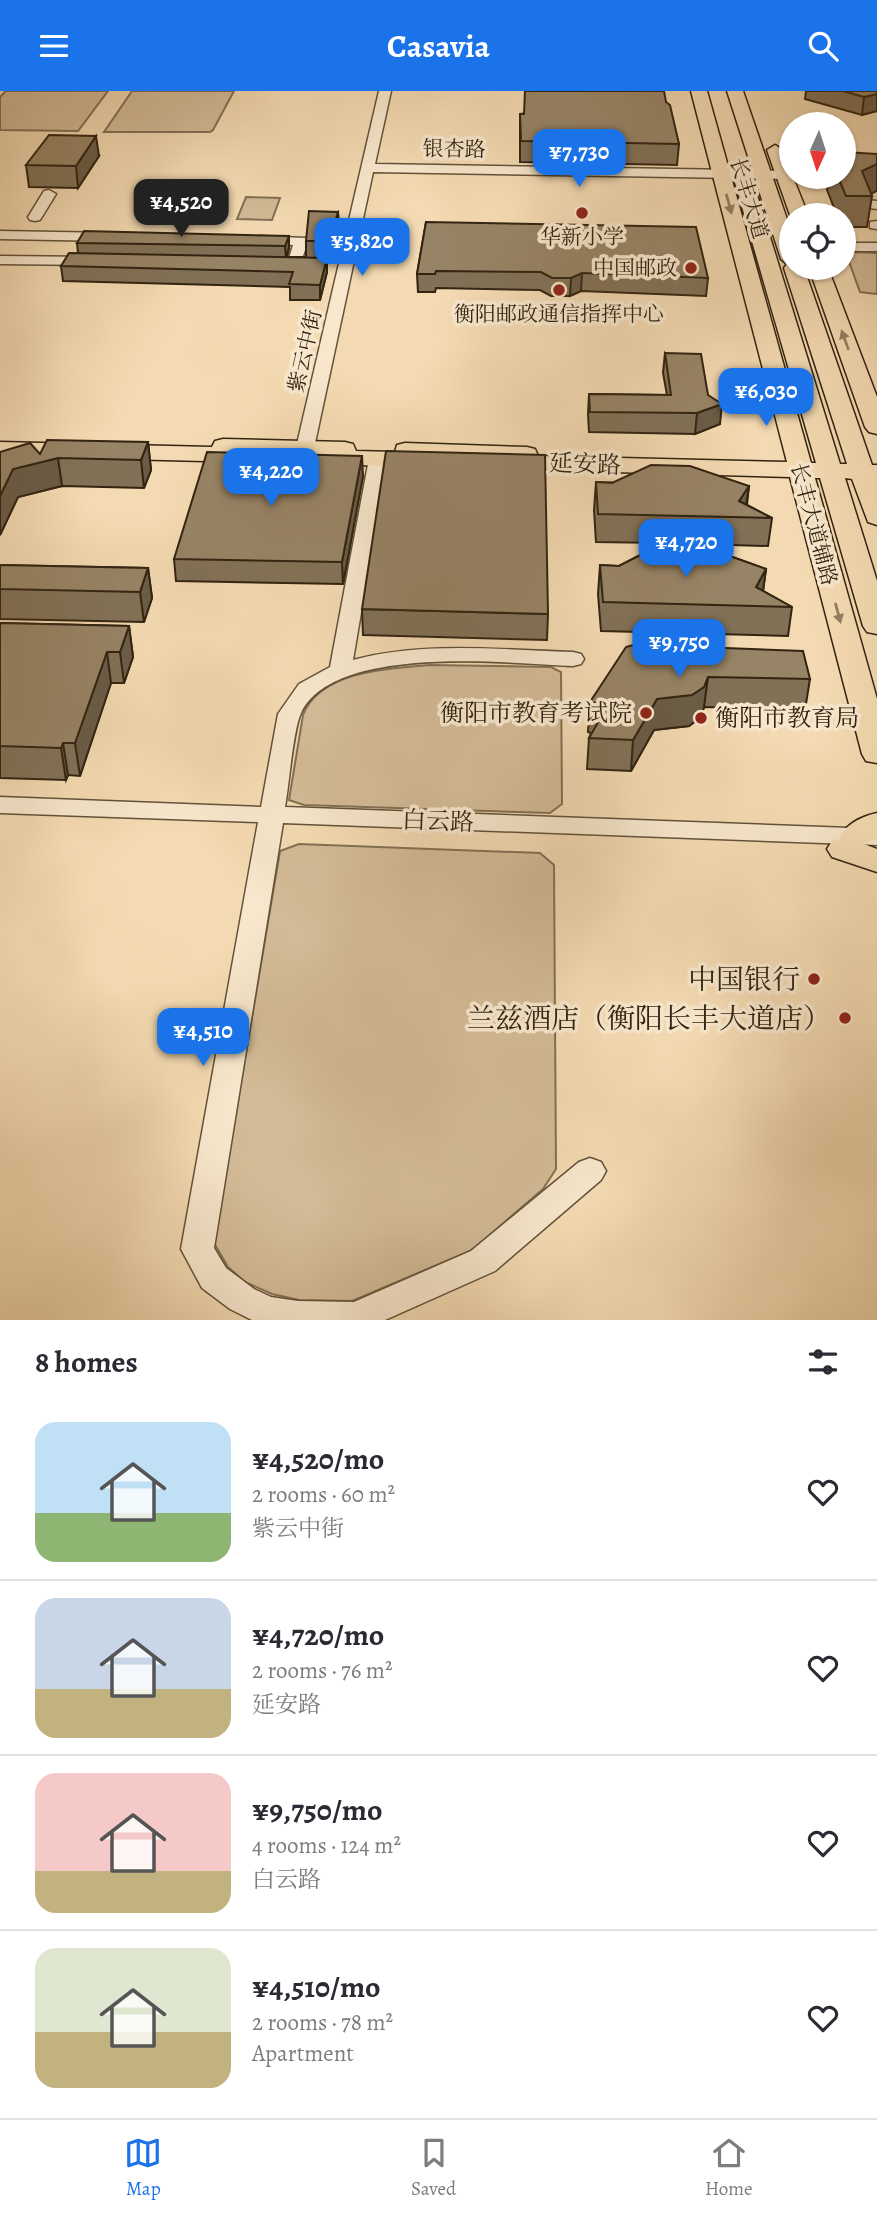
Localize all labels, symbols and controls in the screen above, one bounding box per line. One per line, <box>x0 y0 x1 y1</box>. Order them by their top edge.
text: Casavia <box>387 24 490 68</box>
icon: menu <box>35 27 73 65</box>
icon: search <box>804 27 842 65</box>
north arrow <box>779 112 856 189</box>
map controls <box>779 112 856 280</box>
pin: ¥7,730 <box>522 129 636 189</box>
street label: 银杏路 <box>422 134 486 164</box>
text: ¥7,730 <box>549 136 609 167</box>
street label: 长丰大道 <box>723 154 775 242</box>
pin: ¥4,520 <box>124 179 238 239</box>
text: ¥4,520 <box>150 186 212 217</box>
one-way arrow <box>724 193 735 215</box>
button: locate <box>779 203 856 280</box>
marker: 华新小学 <box>574 205 590 221</box>
pin: ¥5,820 <box>305 219 419 278</box>
place label: 华新小学 <box>540 223 624 251</box>
text: ¥5,820 <box>331 225 393 256</box>
place label: 中国邮政 <box>593 254 677 282</box>
marker: 中国邮政 <box>683 260 699 276</box>
marker: 衡阳邮政通信指挥中心 <box>551 282 567 298</box>
place label: 衡阳邮政通信指挥中心 <box>454 300 664 328</box>
street label: 紫云中街 <box>282 307 328 395</box>
one-way arrow <box>839 330 850 351</box>
pin: ¥6,030 <box>709 369 823 428</box>
text: ¥6,030 <box>734 375 798 406</box>
street label: 延安路 <box>548 447 622 481</box>
pin: ¥4,220 <box>214 449 328 508</box>
text: ¥4,220 <box>239 455 303 486</box>
street label: 长丰大道辅路 <box>784 460 844 588</box>
pin: ¥4,720 <box>629 519 743 579</box>
text: ¥4,720 <box>655 526 717 557</box>
one-way arrow <box>834 603 844 624</box>
pin: ¥9,750 <box>622 619 736 679</box>
text: ¥9,750 <box>648 626 710 657</box>
place label: 衡阳市教育考试院 <box>440 697 632 729</box>
place label: 衡阳市教育局 <box>715 702 859 734</box>
marker: 衡阳市教育考试院 <box>638 705 654 721</box>
marker: 衡阳市教育局 <box>693 710 709 726</box>
street label: 白云路 <box>401 804 475 838</box>
place label: 中国银行 <box>688 961 800 999</box>
marker: 中国银行 <box>806 971 822 987</box>
place label: 兰兹酒店（衡阳长丰大道店） <box>467 1000 831 1038</box>
pin: ¥4,510 <box>146 1009 260 1068</box>
marker: 兰兹酒店（衡阳长丰大道店） <box>837 1010 853 1026</box>
text: ¥4,510 <box>173 1015 233 1046</box>
text: 8 homes <box>35 1342 138 1382</box>
icon: filters <box>804 1343 842 1381</box>
text: ¥4,520/mo <box>252 1439 384 1479</box>
icon: home <box>91 1450 175 1534</box>
icon: heart <box>804 1473 842 1511</box>
text: 2 rooms · 60 m² <box>252 1479 395 1510</box>
text: 紫云中街 <box>252 1513 344 1544</box>
text: ¥4,720/mo <box>252 1615 384 1655</box>
icon: home <box>91 1626 175 1710</box>
icon: heart <box>804 1649 842 1687</box>
text: 2 rooms · 76 m² <box>252 1655 393 1686</box>
text: 延安路 <box>252 1689 321 1720</box>
text: ¥9,750/mo <box>252 1790 382 1830</box>
icon: home <box>91 1801 175 1885</box>
icon: heart <box>804 1824 842 1862</box>
text: 4 rooms · 124 m² <box>252 1830 401 1861</box>
text: 白云路 <box>252 1864 321 1895</box>
text: ¥4,510/mo <box>252 1967 381 2007</box>
icon: home <box>91 1976 175 2060</box>
icon: heart <box>804 1999 842 2037</box>
text: 2 rooms · 78 m² <box>252 2007 393 2038</box>
text: Apartment <box>252 2038 354 2069</box>
tab: Map <box>124 2134 162 2202</box>
tab: Saved <box>411 2134 456 2202</box>
tab: Home <box>705 2134 753 2202</box>

